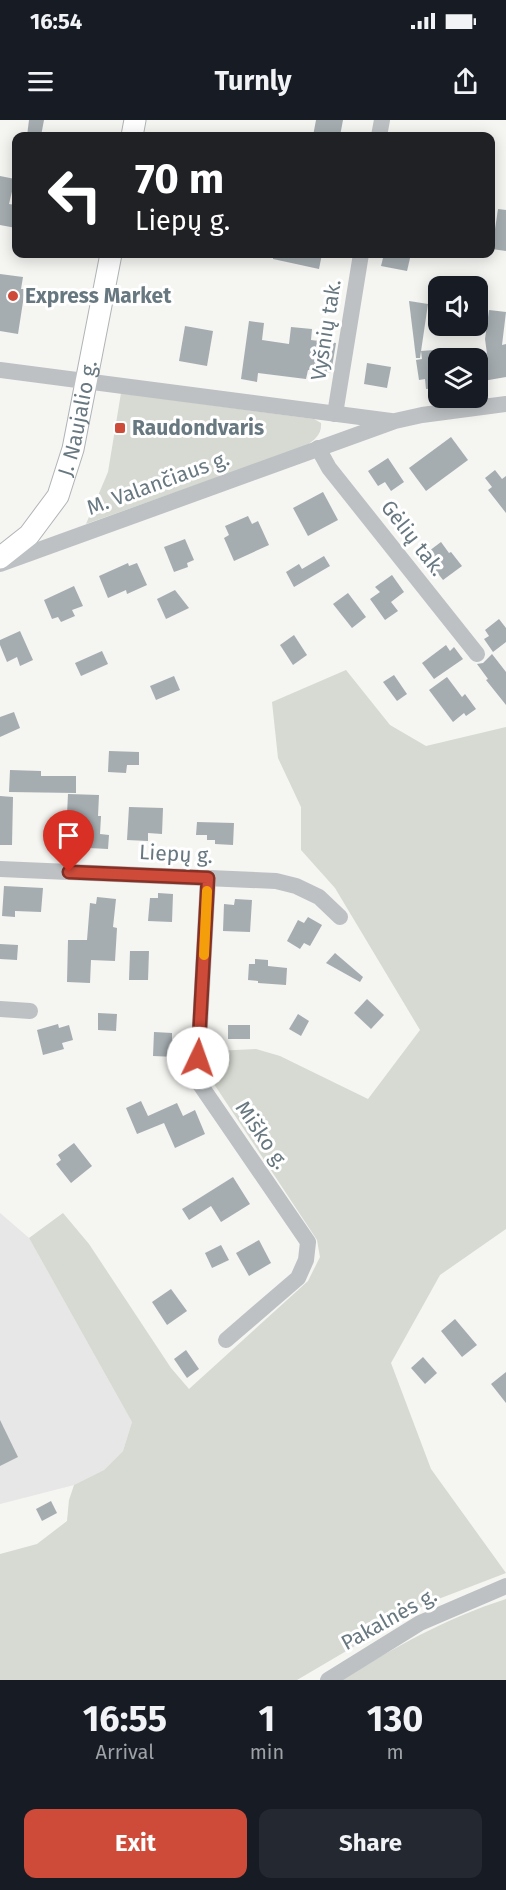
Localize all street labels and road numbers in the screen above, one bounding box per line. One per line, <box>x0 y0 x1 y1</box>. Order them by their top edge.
street label: Vyšnių tak. <box>305 277 347 383</box>
street label: J. Naujalio g. <box>52 358 103 480</box>
street label: M. Valančiaus g. <box>83 445 233 521</box>
street label: Gėlių tak. <box>375 495 451 581</box>
street label: Liepų g. <box>138 839 214 869</box>
street label: Miško g. <box>230 1096 294 1174</box>
street label: Pakalnės g. <box>337 1582 441 1656</box>

